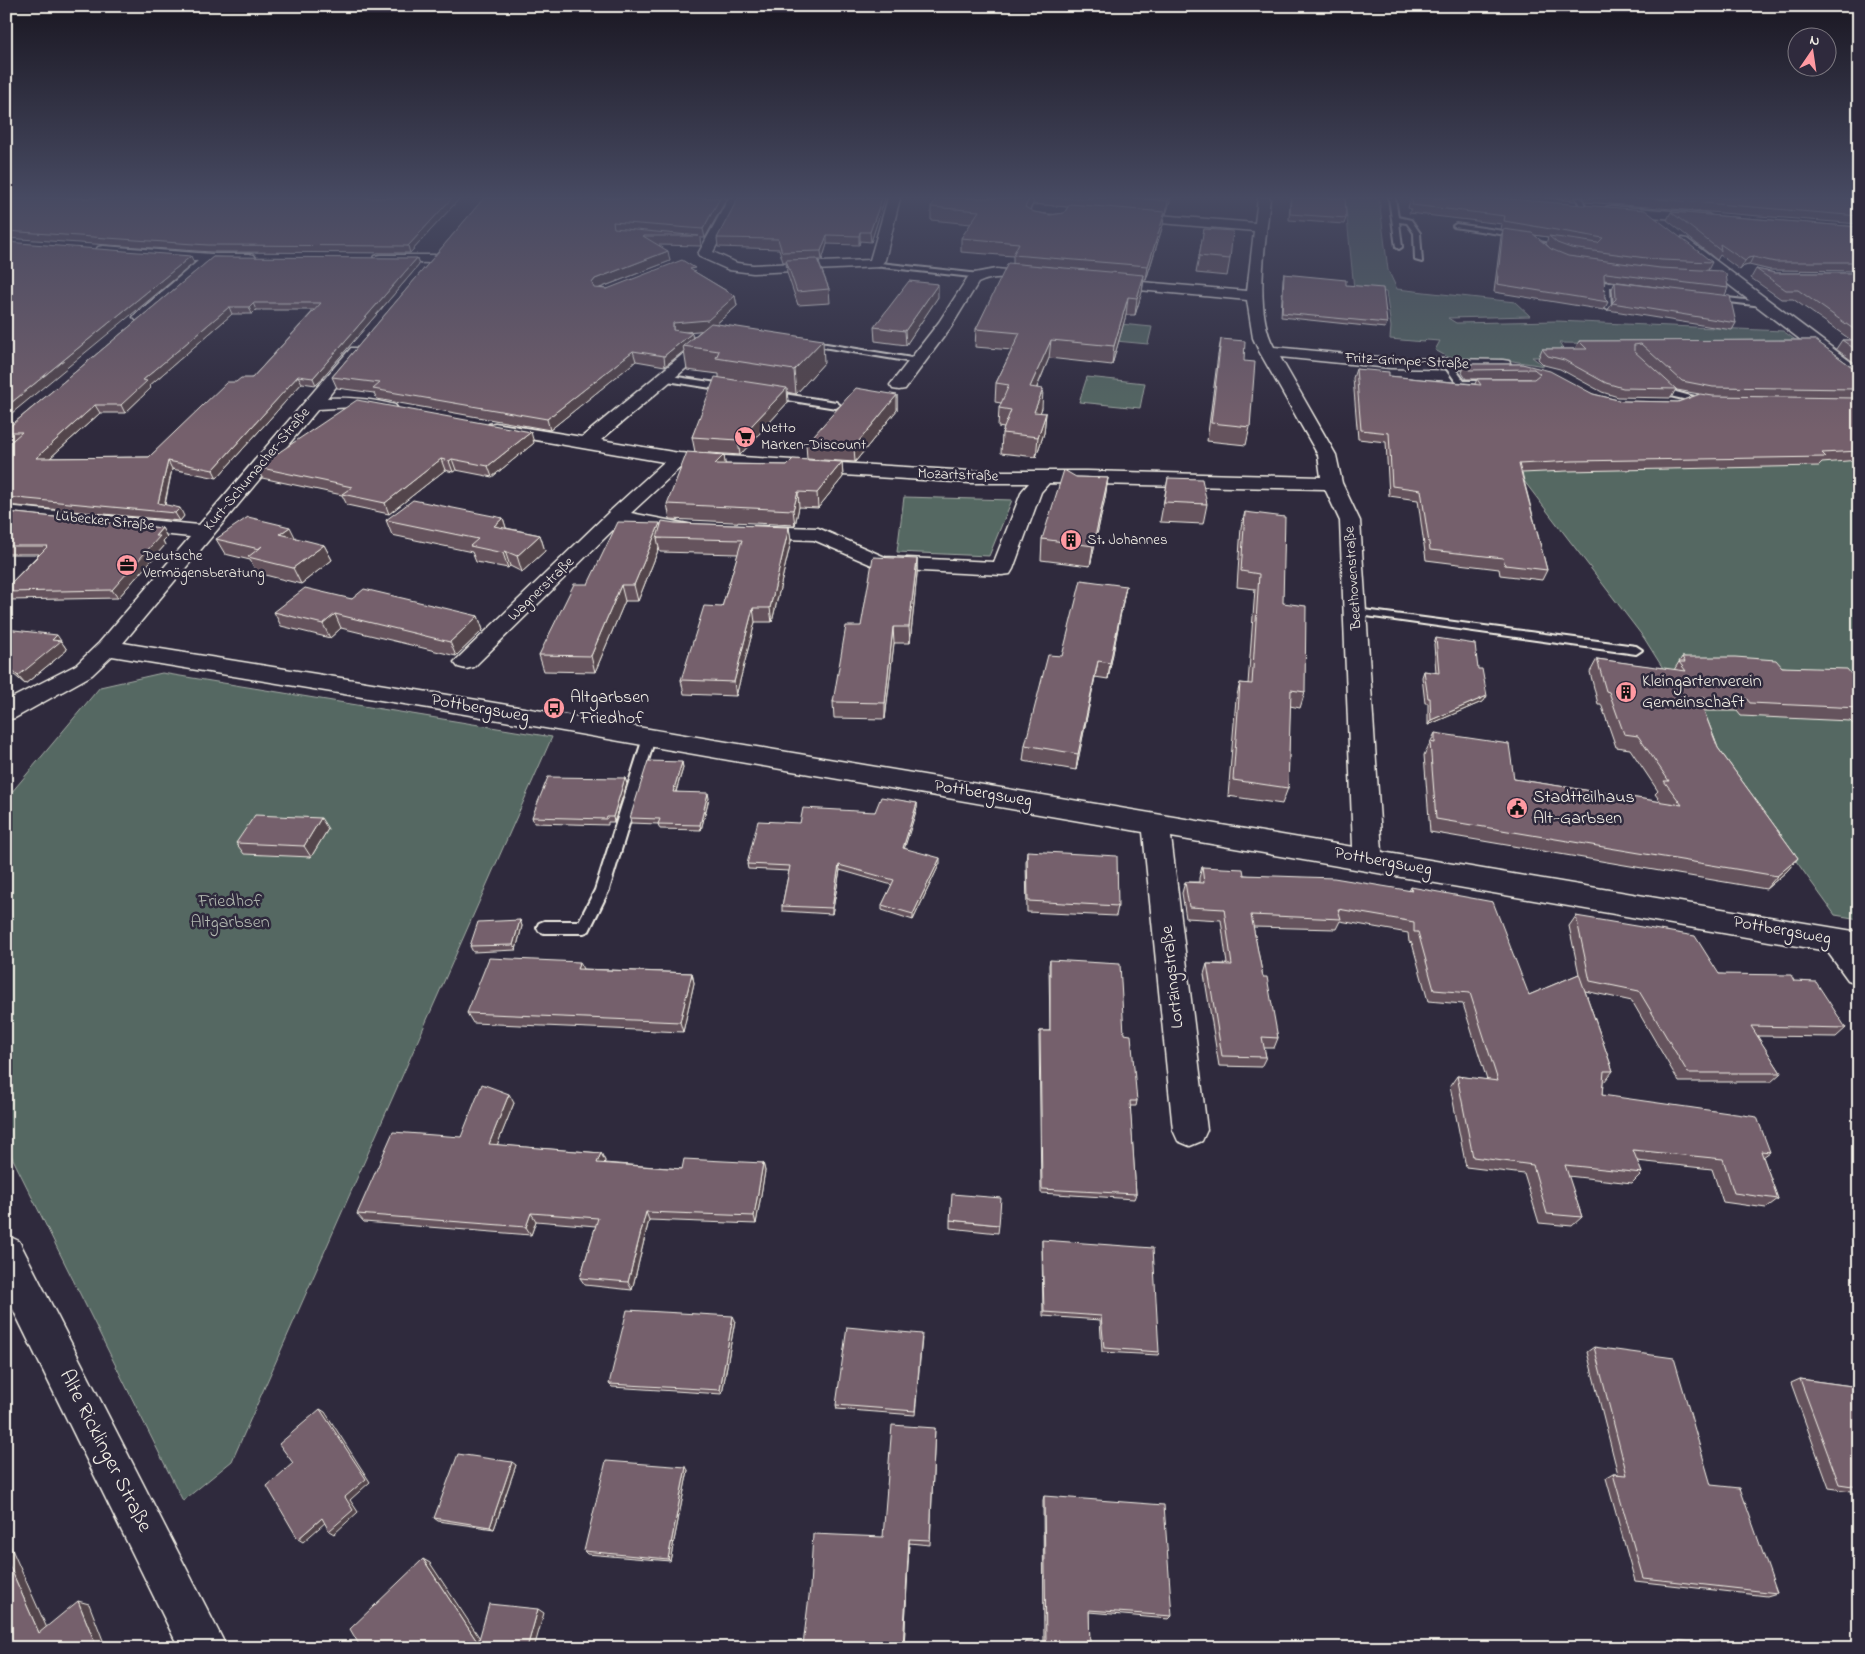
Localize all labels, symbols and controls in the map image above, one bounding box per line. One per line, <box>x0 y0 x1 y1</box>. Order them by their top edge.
north arrow <box>1788 28 1838 78</box>
text: N <box>1808 30 1822 52</box>
street label: Fritz-Grimpe-Straße <box>1344 347 1470 375</box>
street label: Kurt-Schumacher-Straße <box>199 402 316 536</box>
place label: Netto Marken-Discount <box>761 417 866 456</box>
supermarket icon: Netto Marken-Discount <box>733 425 757 449</box>
street label: Mozartstraße <box>917 463 999 487</box>
street label: Lübecker Straße <box>55 505 156 537</box>
street label: Beethovenstraße <box>1338 525 1368 632</box>
building icon: St. Johannes <box>1059 528 1083 552</box>
place label: St. Johannes <box>1087 529 1168 551</box>
place label: Deutsche Vermögensberatung <box>142 545 265 585</box>
street label: Wagnerstraße <box>503 551 580 627</box>
office icon: Deutsche Vermögensberatung <box>115 553 139 577</box>
place label: Kleingartenverein Gemeinschaft <box>1642 669 1762 716</box>
building icon: Kleingartenverein Gemeinschaft <box>1614 680 1638 704</box>
place label: Altgarbsen / Friedhof <box>570 685 649 732</box>
street label: Pottbergsweg <box>429 688 531 731</box>
bus stop icon: Altgarbsen / Friedhof <box>542 696 566 720</box>
street label: Pottbergsweg <box>932 773 1034 816</box>
place label: Stadtteilhaus Alt-Garbsen <box>1533 785 1635 832</box>
public building icon: Stadtteilhaus Alt-Garbsen <box>1505 796 1529 820</box>
street label: Pottbergsweg <box>1332 841 1434 884</box>
park label: Friedhof Altgarbsen <box>190 889 270 937</box>
street label: Pottbergsweg <box>1731 910 1833 953</box>
street label: Lortzingstraße <box>1155 923 1192 1030</box>
street label: Alte Ricklinger Straße <box>49 1364 159 1539</box>

